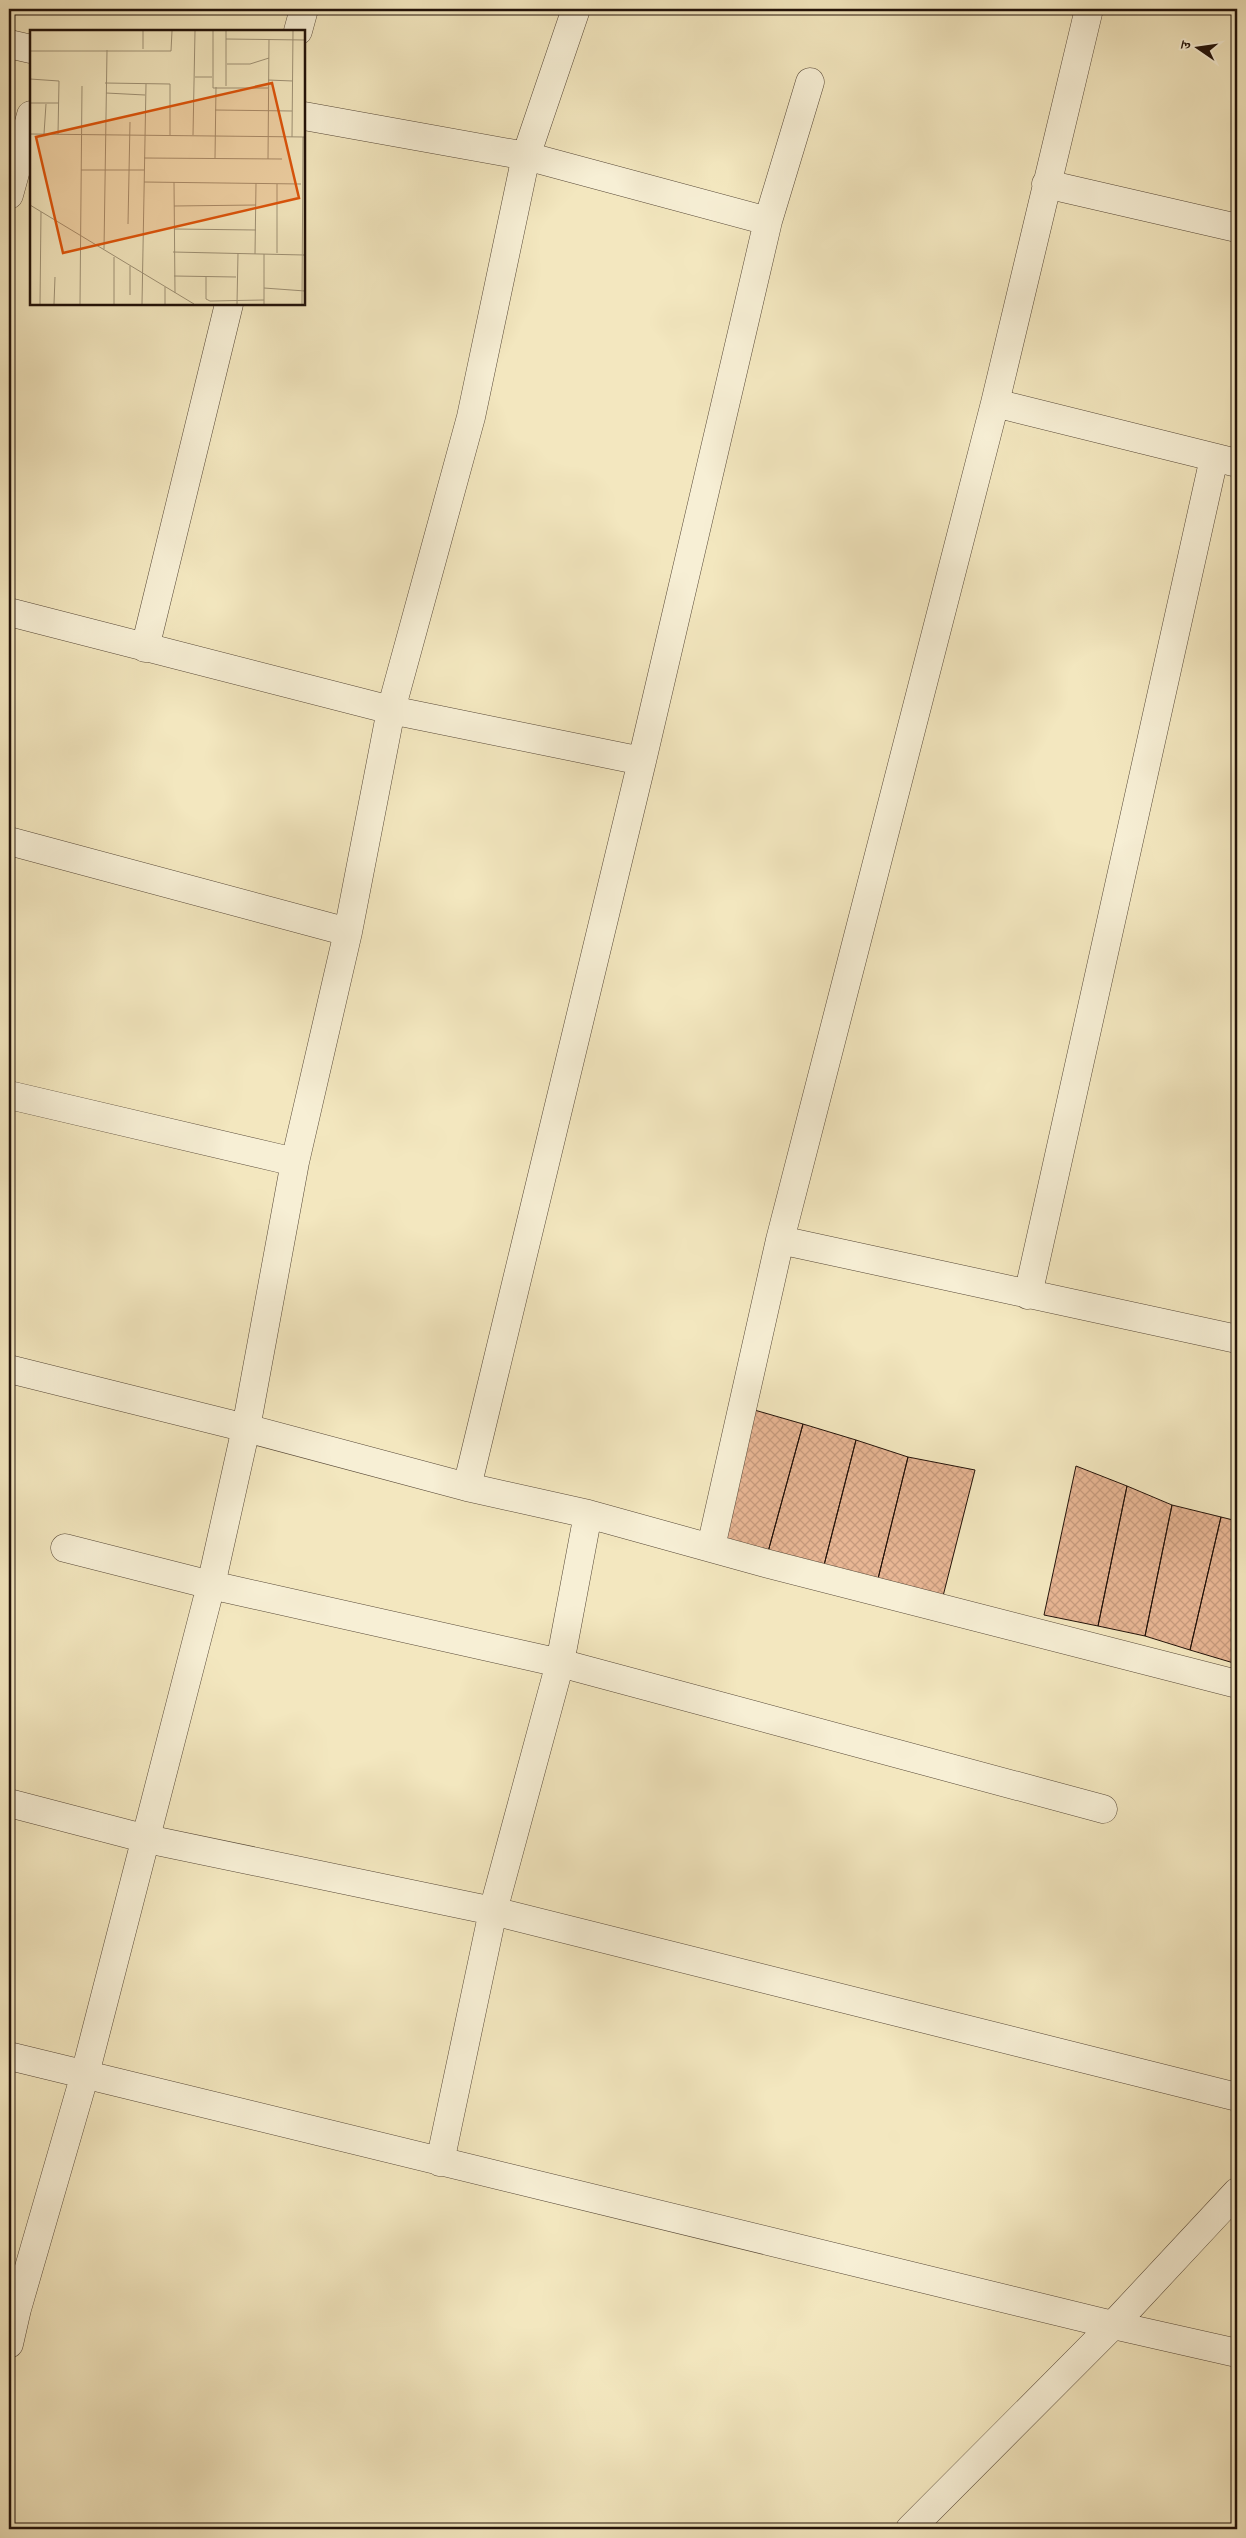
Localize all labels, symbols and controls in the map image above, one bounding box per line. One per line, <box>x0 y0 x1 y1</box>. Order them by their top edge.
north arrow <box>1174 22 1224 72</box>
inset map <box>30 30 305 305</box>
text: उ <box>1176 39 1195 52</box>

